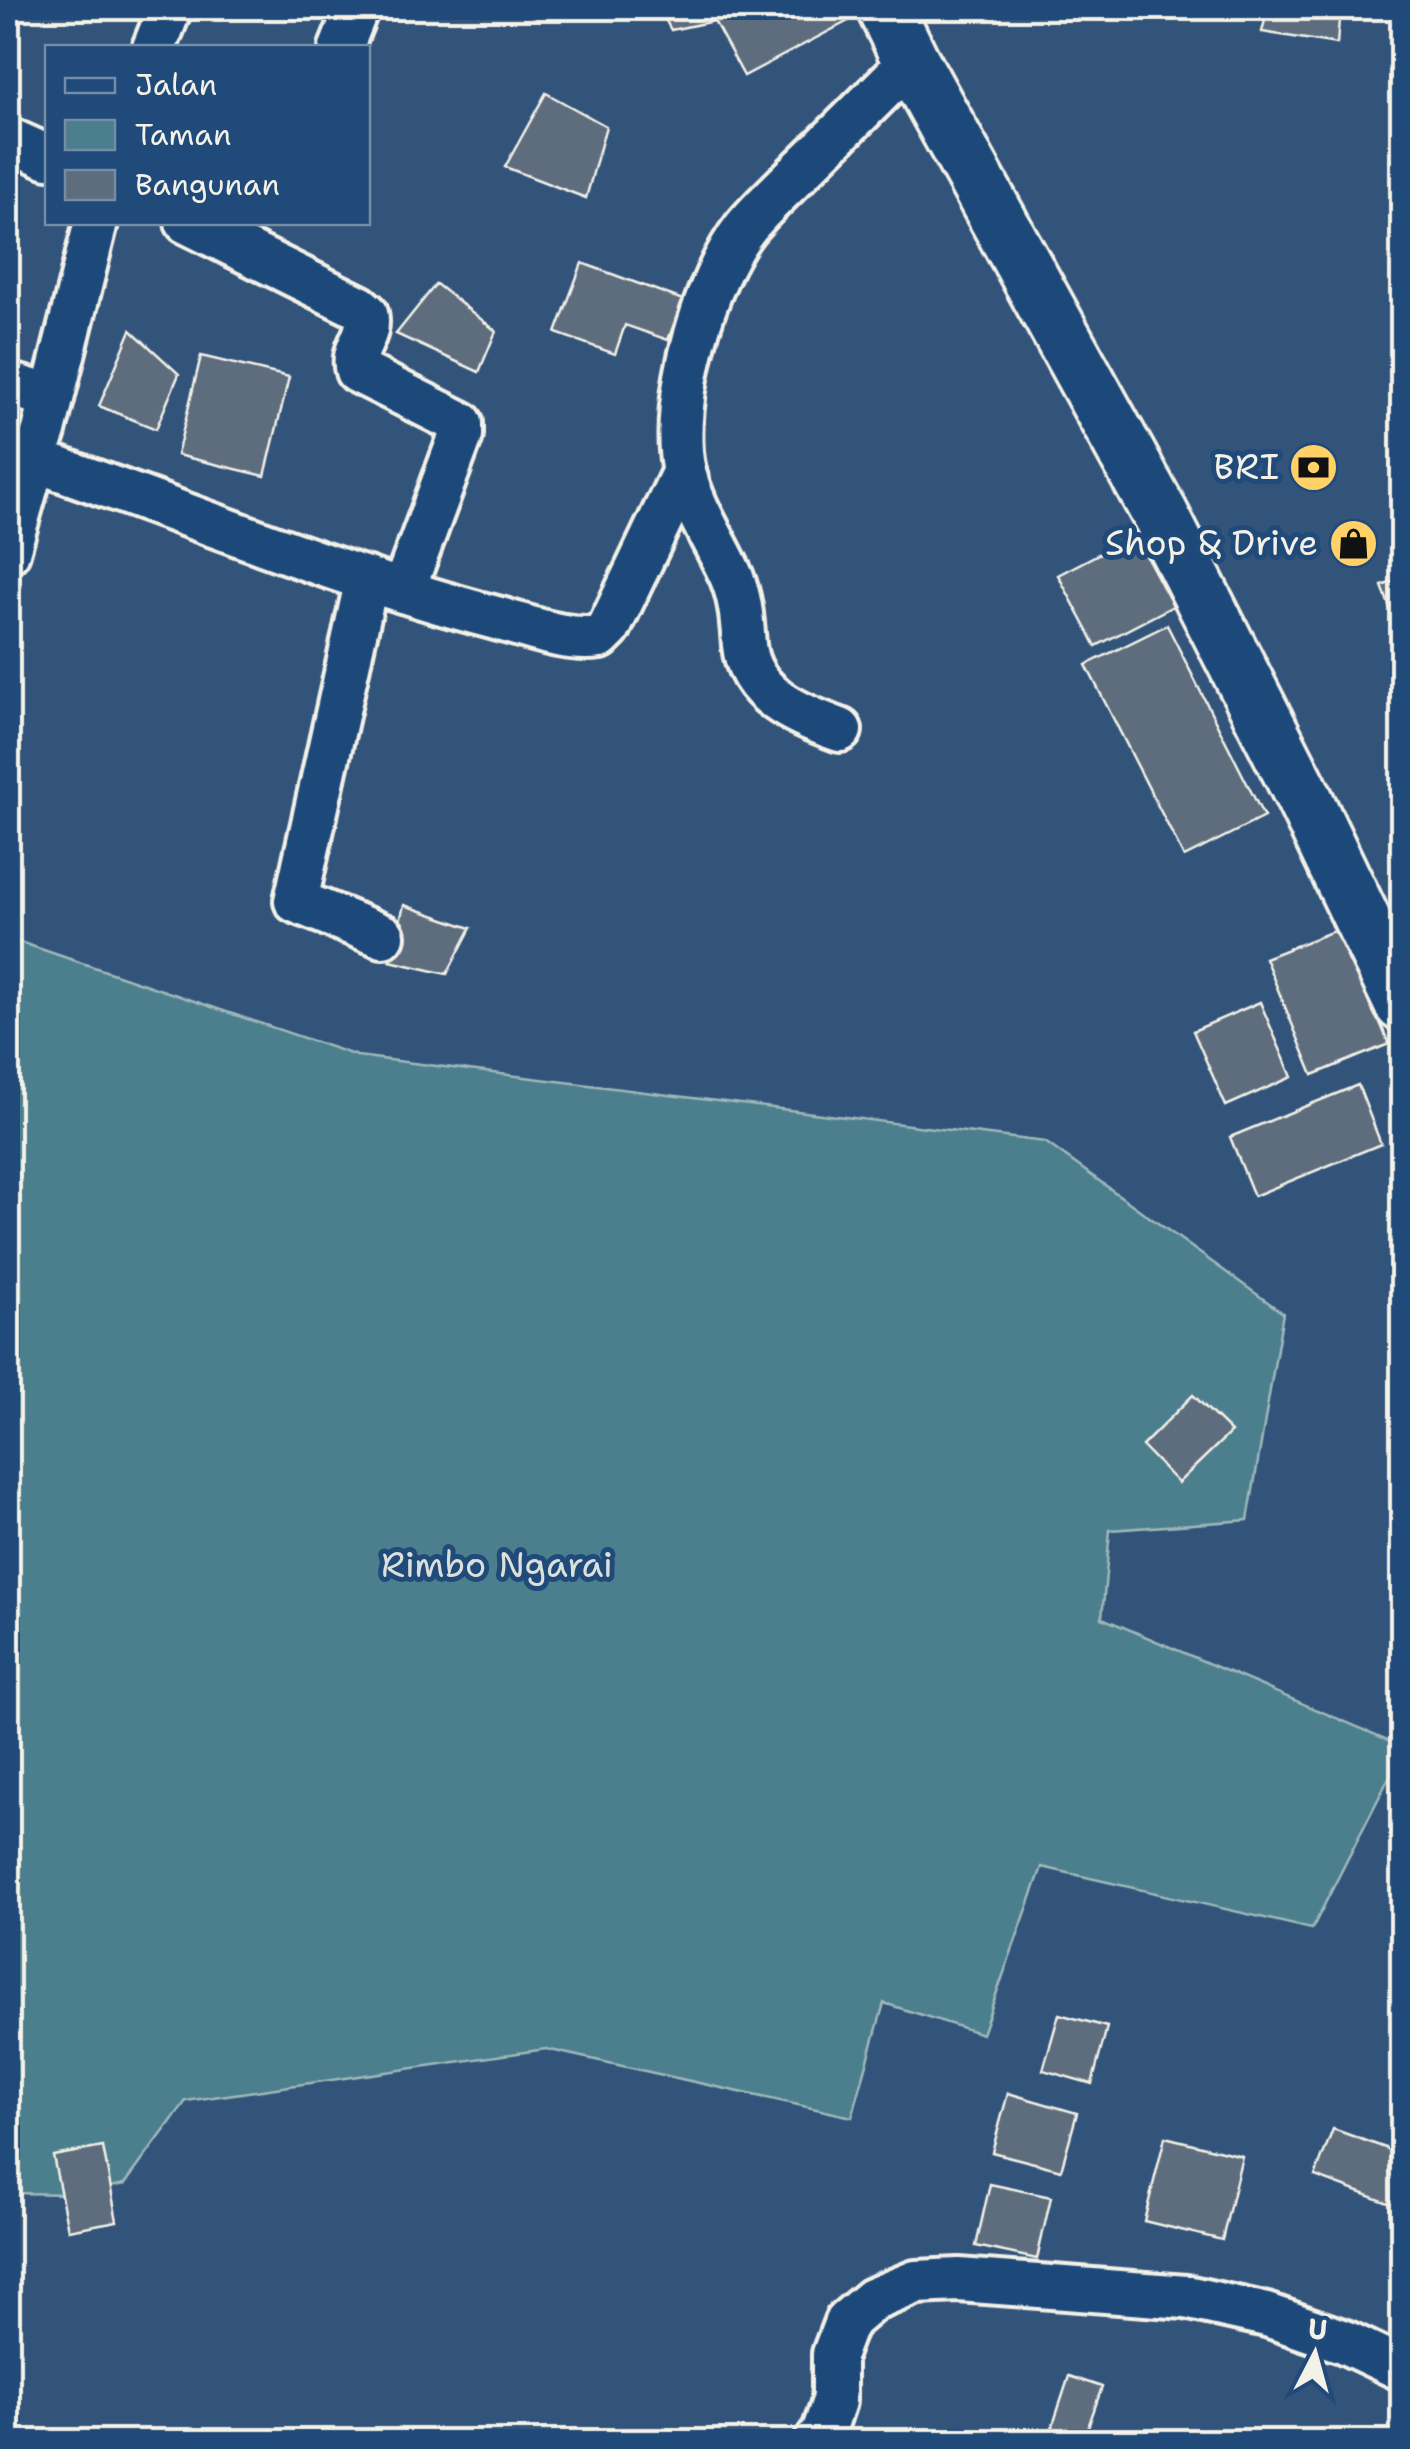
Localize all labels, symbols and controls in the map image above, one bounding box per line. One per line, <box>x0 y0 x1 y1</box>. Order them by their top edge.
legend <box>45 45 370 225</box>
text: Jalan <box>135 64 217 105</box>
text: Taman <box>135 114 231 155</box>
text: Bangunan <box>135 164 280 205</box>
bank icon: BRI <box>1288 441 1340 493</box>
place label: BRI <box>1213 443 1279 490</box>
shop icon: Shop & Drive <box>1327 517 1379 569</box>
place label: Shop & Drive <box>1105 519 1318 566</box>
park label: Rimbo Ngarai <box>381 1541 613 1588</box>
north arrow <box>1265 2304 1365 2404</box>
text: U <box>1306 2309 1329 2349</box>

